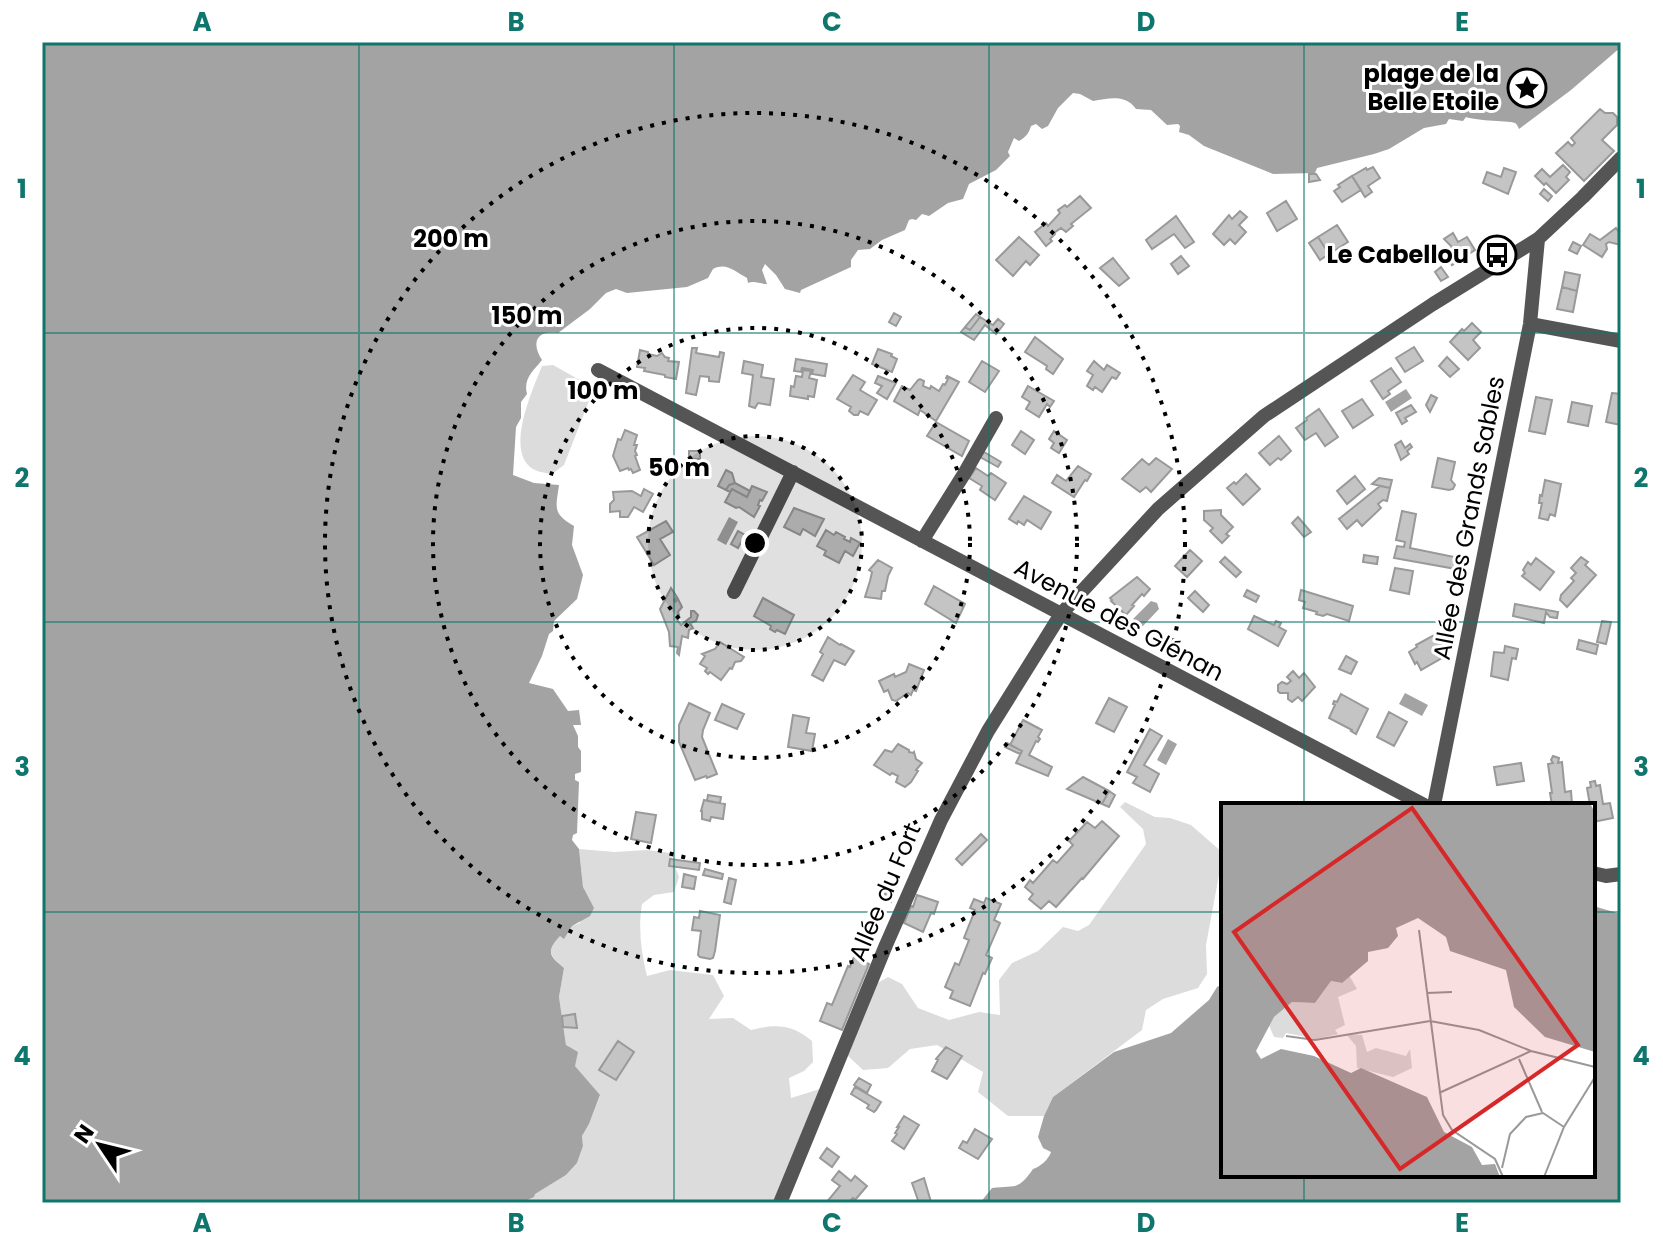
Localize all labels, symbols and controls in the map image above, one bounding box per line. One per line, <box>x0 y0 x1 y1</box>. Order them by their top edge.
text: A <box>192 4 212 40</box>
text: B <box>507 4 525 40</box>
text: C <box>822 4 842 40</box>
text: D <box>1137 4 1156 40</box>
text: E <box>1455 4 1469 40</box>
place label: plage de la Belle Etoile <box>1364 57 1499 118</box>
place icon: plage de la Belle Etoile <box>1506 67 1548 109</box>
text: 1 <box>17 171 27 207</box>
text: 1 <box>1636 171 1646 207</box>
text: 200 m <box>413 222 489 255</box>
bus stop icon: Le Cabellou <box>1476 234 1518 276</box>
place label: Le Cabellou <box>1326 238 1469 271</box>
text: 150 m <box>492 299 562 332</box>
street label: Allée des Grands Sables <box>1425 373 1512 663</box>
text: 100 m <box>568 374 638 407</box>
text: 50 m <box>648 451 710 484</box>
text: 2 <box>15 460 30 496</box>
text: 2 <box>1634 460 1649 496</box>
centre of rings <box>741 529 769 557</box>
street label: Avenue des Glénan <box>1009 550 1230 689</box>
text: 3 <box>14 749 30 785</box>
text: 3 <box>1633 749 1649 785</box>
inset map <box>1221 803 1595 1177</box>
street label: Allée du Fort <box>841 818 929 966</box>
text: 4 <box>13 1038 31 1074</box>
text: 4 <box>1632 1038 1650 1074</box>
north arrow <box>60 1105 140 1185</box>
text: N <box>67 1118 101 1149</box>
text: A <box>192 1205 212 1241</box>
text: B <box>507 1205 525 1241</box>
text: C <box>822 1205 842 1241</box>
text: D <box>1137 1205 1156 1241</box>
text: E <box>1455 1205 1469 1241</box>

